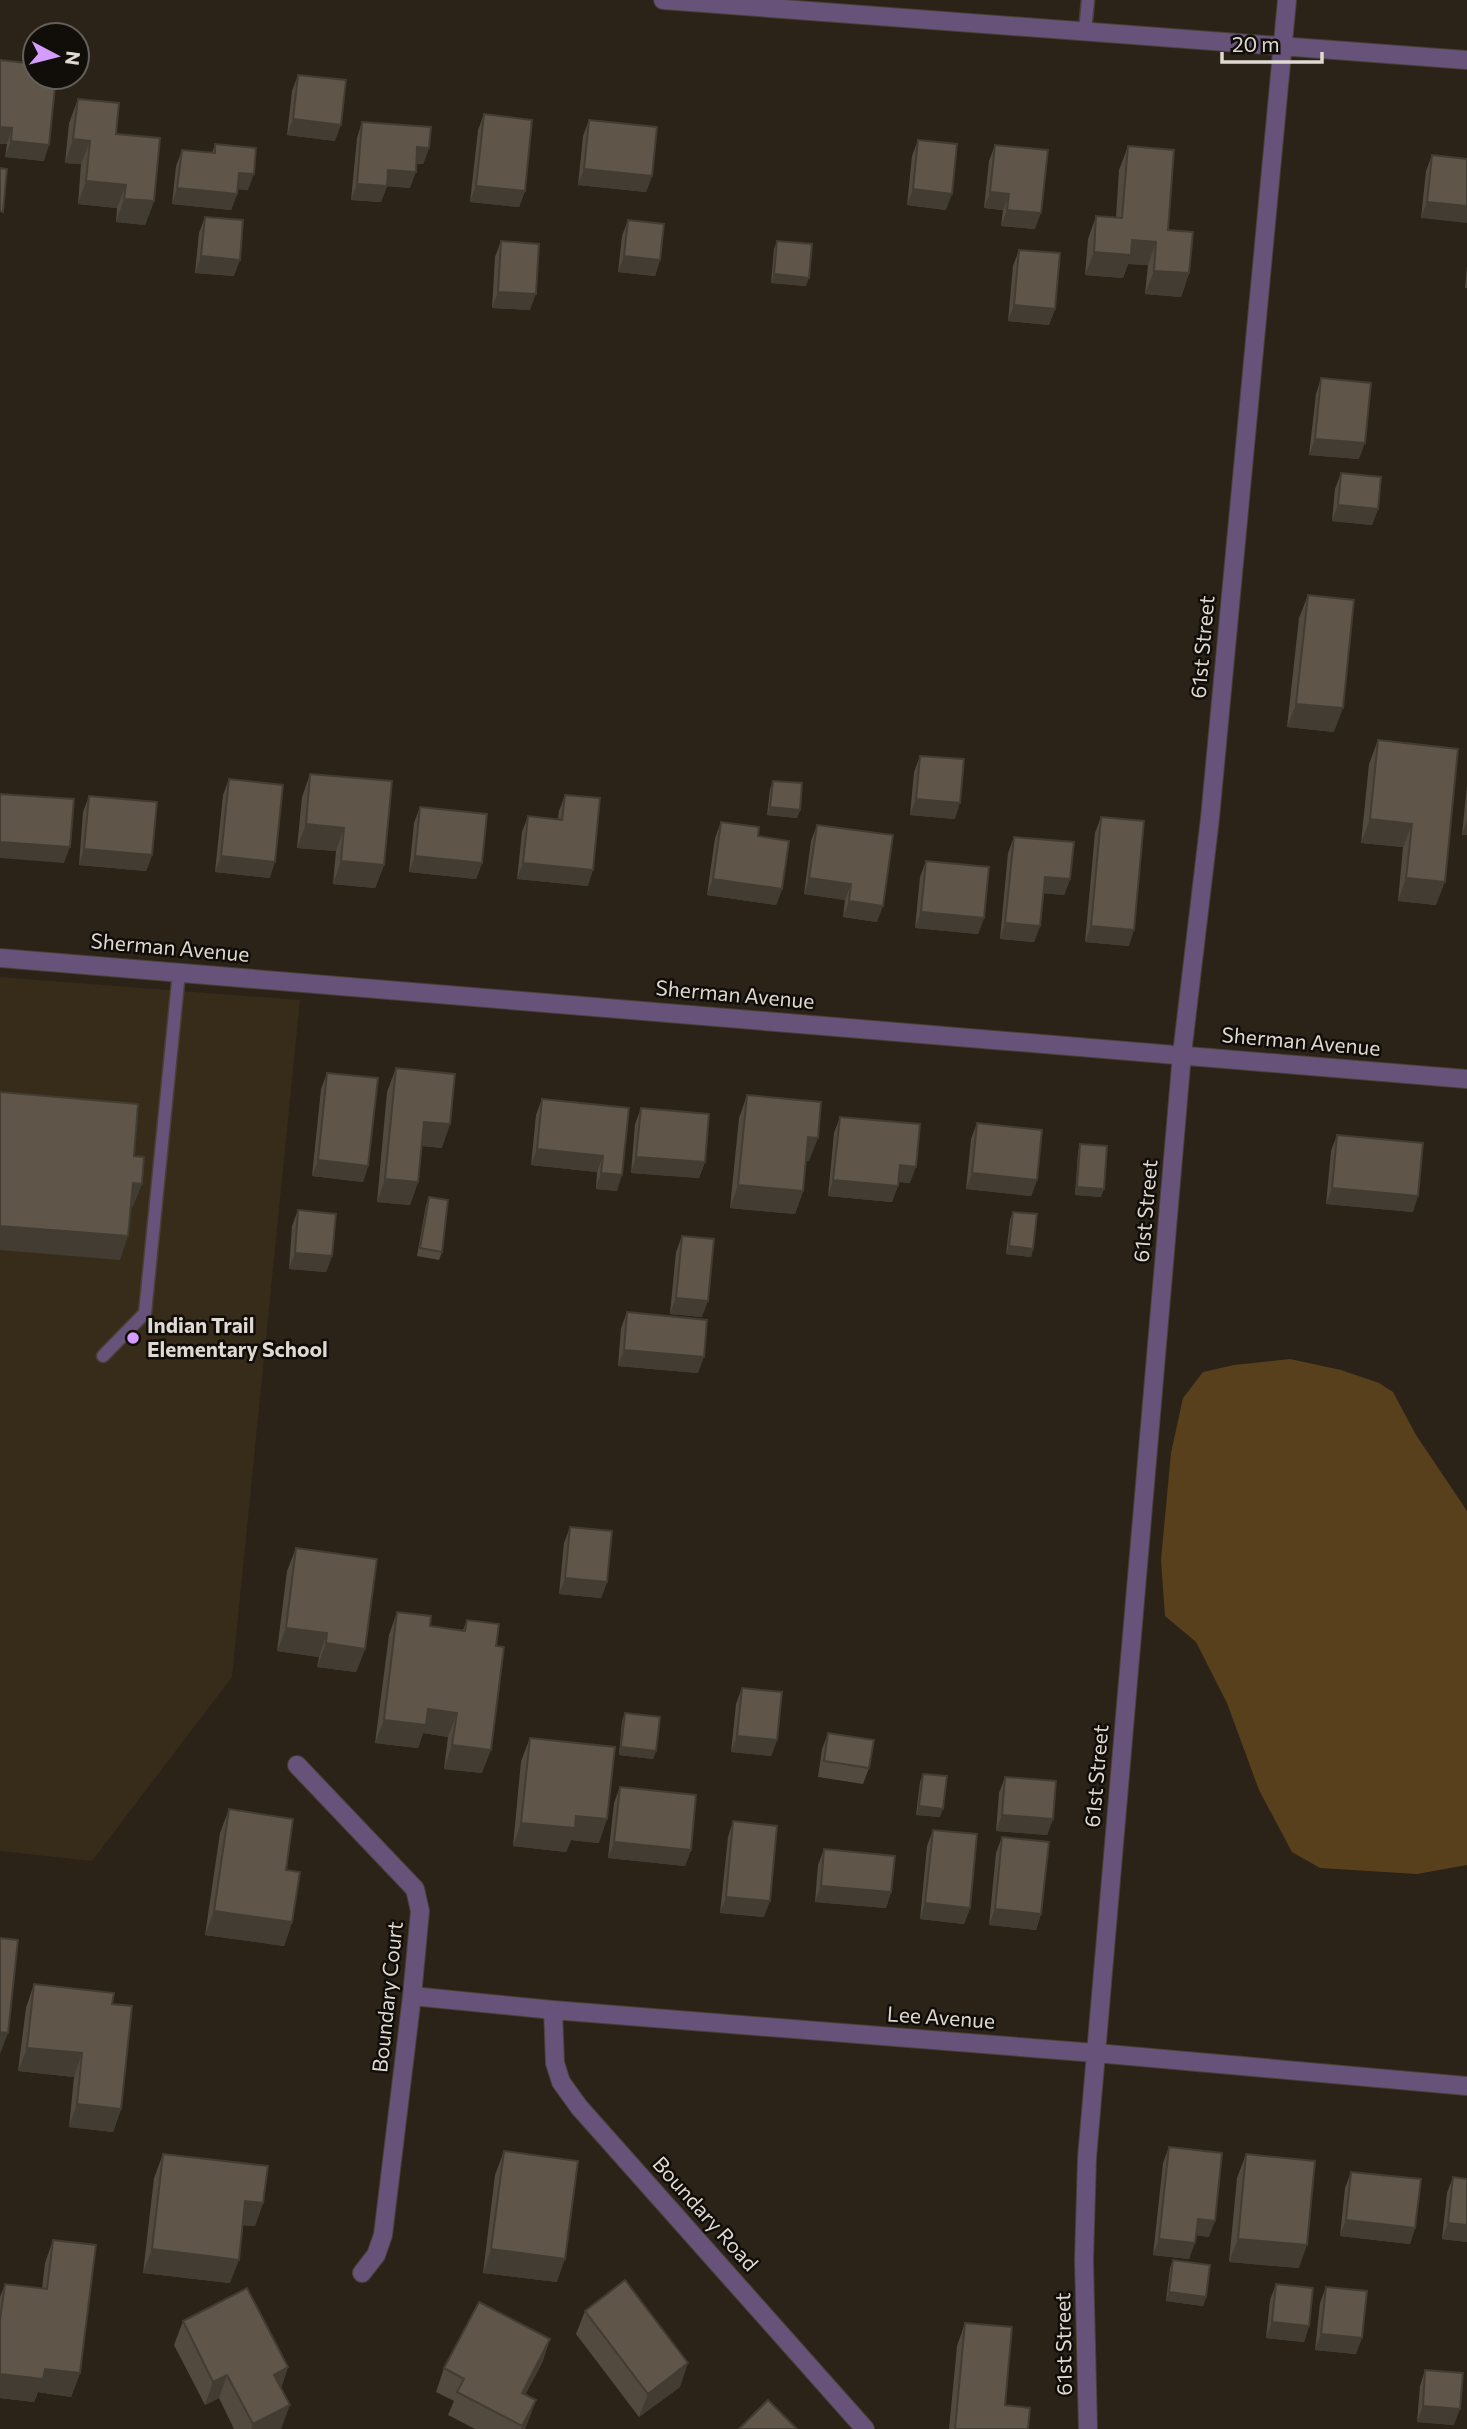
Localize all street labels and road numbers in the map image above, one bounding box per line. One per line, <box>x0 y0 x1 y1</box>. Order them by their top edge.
street label: 61st Street <box>1185 594 1218 699</box>
street label: Sherman Avenue <box>90 927 251 966</box>
street label: Sherman Avenue <box>655 974 816 1013</box>
street label: Sherman Avenue <box>1221 1021 1382 1060</box>
street label: 61st Street <box>1128 1158 1161 1263</box>
street label: 61st Street <box>1079 1723 1112 1828</box>
street label: Boundary Court <box>366 1920 407 2074</box>
street label: Lee Avenue <box>886 2000 996 2033</box>
street label: Boundary Road <box>648 2151 764 2275</box>
street label: 61st Street <box>1049 2292 1076 2396</box>

